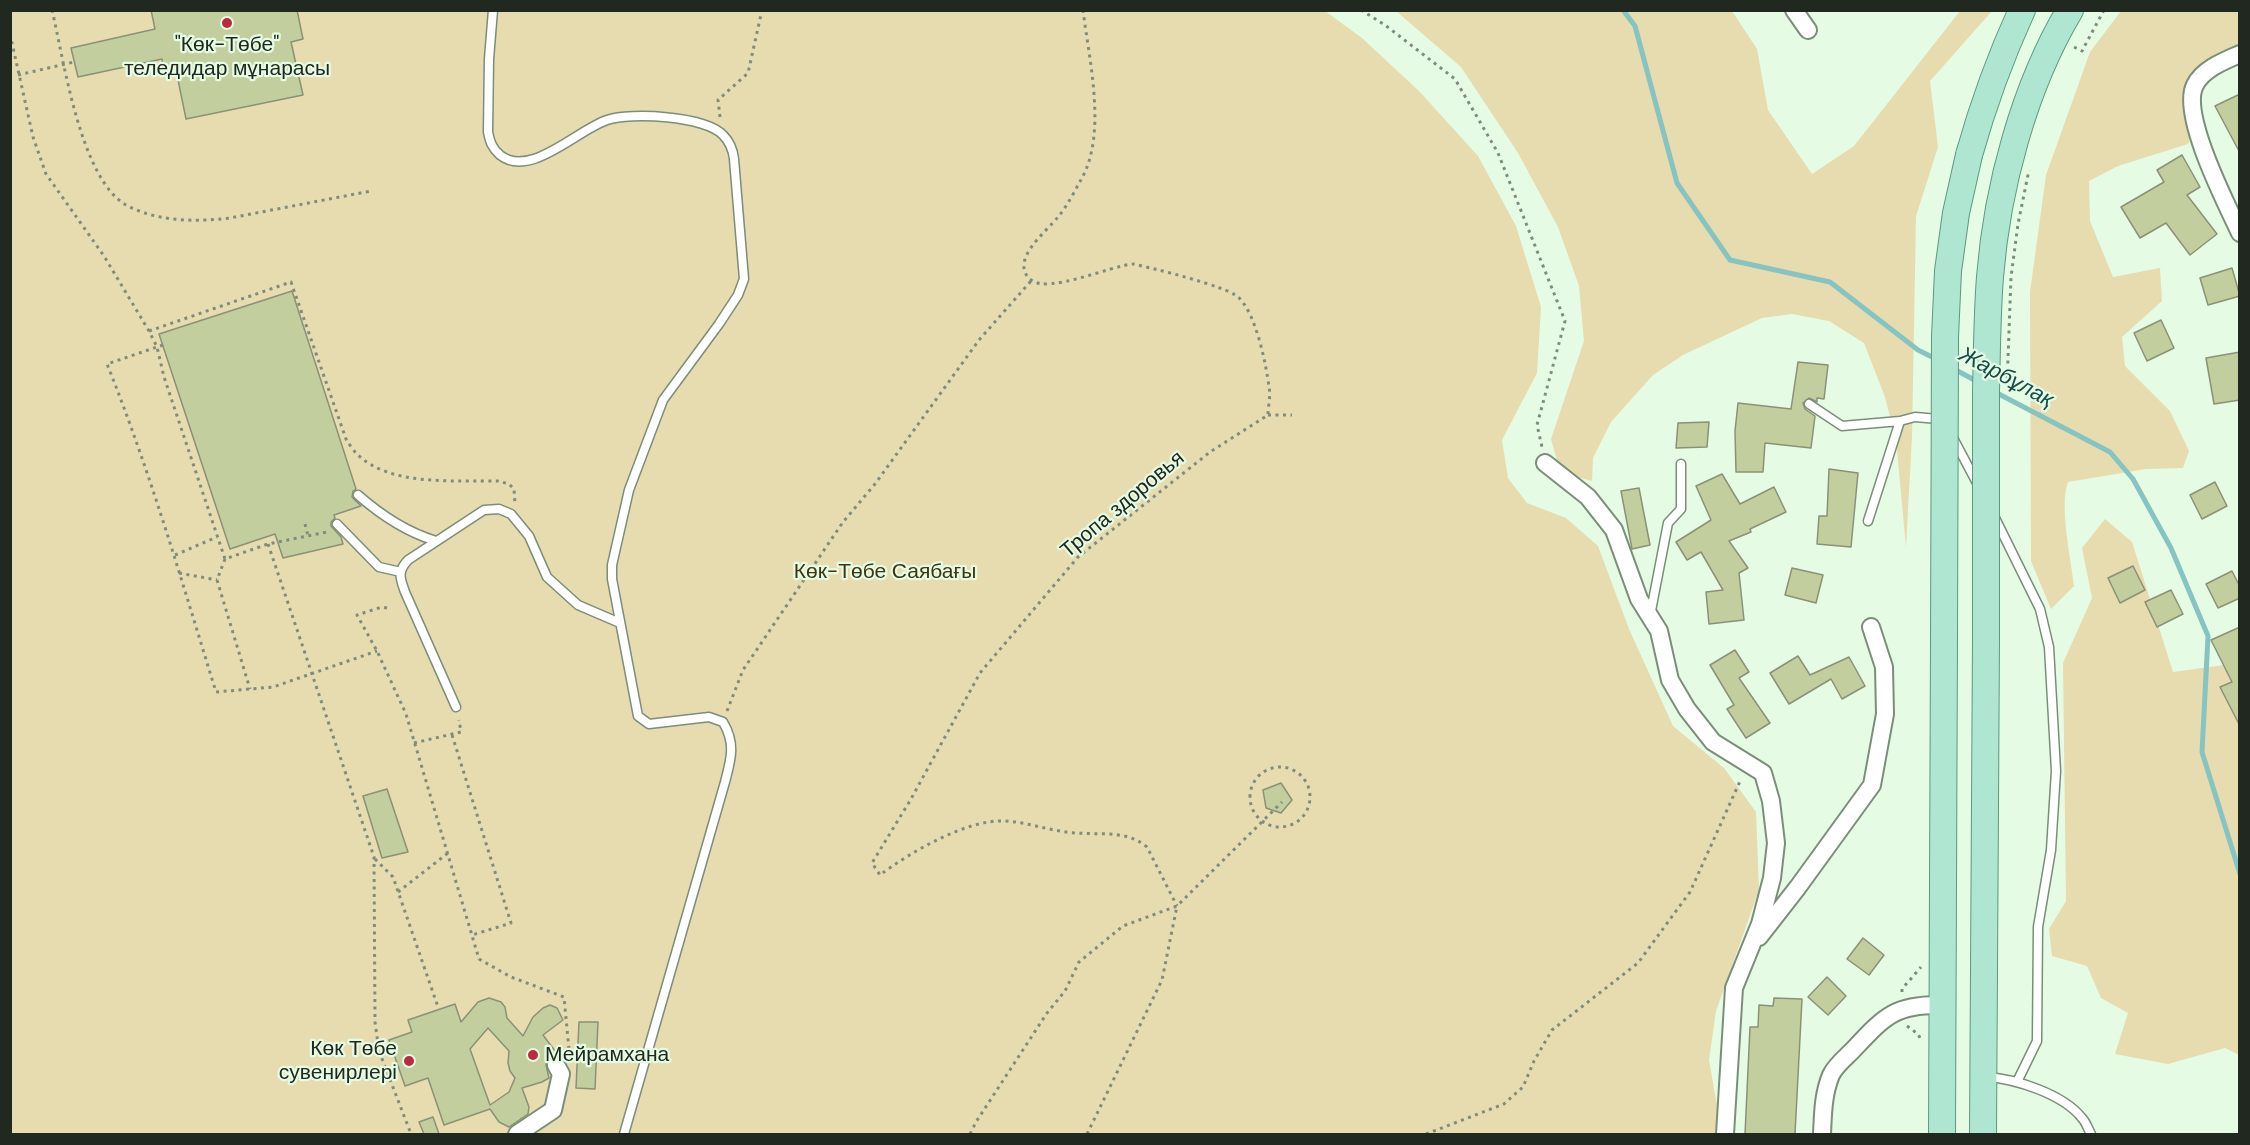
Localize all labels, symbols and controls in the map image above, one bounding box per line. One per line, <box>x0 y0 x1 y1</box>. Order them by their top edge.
marker: "Көк-Төбе" теледидар мұнарасы <box>220 16 234 30</box>
place label: "Көк-Төбе" теледидар мұнарасы <box>124 32 330 82</box>
water label: Жарбұлақ <box>1954 342 2058 414</box>
street label: Тропа здоровья <box>1056 446 1190 564</box>
park label: Көк-Төбе Саябағы <box>794 559 976 585</box>
place label: Көк Төбе сувенирлері <box>279 1036 397 1086</box>
place label: Мейрамхана <box>545 1042 669 1068</box>
marker: Мейрамхана <box>526 1048 540 1062</box>
marker: Көк Төбе сувенирлері <box>402 1054 416 1068</box>

